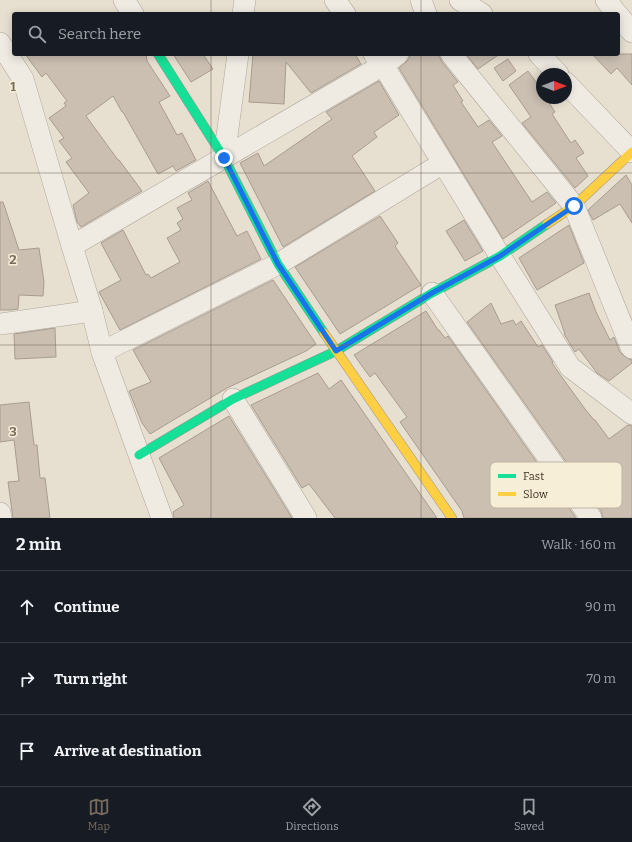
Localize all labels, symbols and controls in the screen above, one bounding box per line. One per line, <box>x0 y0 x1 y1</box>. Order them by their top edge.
search box <box>12 12 620 56</box>
icon: search <box>26 23 48 45</box>
text: Search here <box>58 25 141 43</box>
north arrow <box>536 68 572 104</box>
text: 1 <box>10 79 16 94</box>
route end <box>215 149 233 167</box>
route start <box>565 197 583 215</box>
text: 2 <box>9 252 17 267</box>
text: 3 <box>9 424 17 439</box>
legend <box>490 462 622 508</box>
text: Fast <box>523 470 544 483</box>
text: Slow <box>523 488 548 501</box>
text: 2 min <box>16 534 61 555</box>
text: Walk · 160 m <box>541 537 616 552</box>
icon: ahead <box>16 596 38 618</box>
text: Continue <box>54 598 120 616</box>
text: 90 m <box>585 599 616 614</box>
icon: right <box>16 668 38 690</box>
text: Turn right <box>54 670 127 688</box>
text: 70 m <box>586 671 616 686</box>
icon: arrive <box>16 740 38 762</box>
text: Arrive at destination <box>54 742 201 760</box>
tab: Map <box>88 796 110 833</box>
tab: Directions <box>286 796 338 833</box>
tab: Saved <box>514 796 544 833</box>

